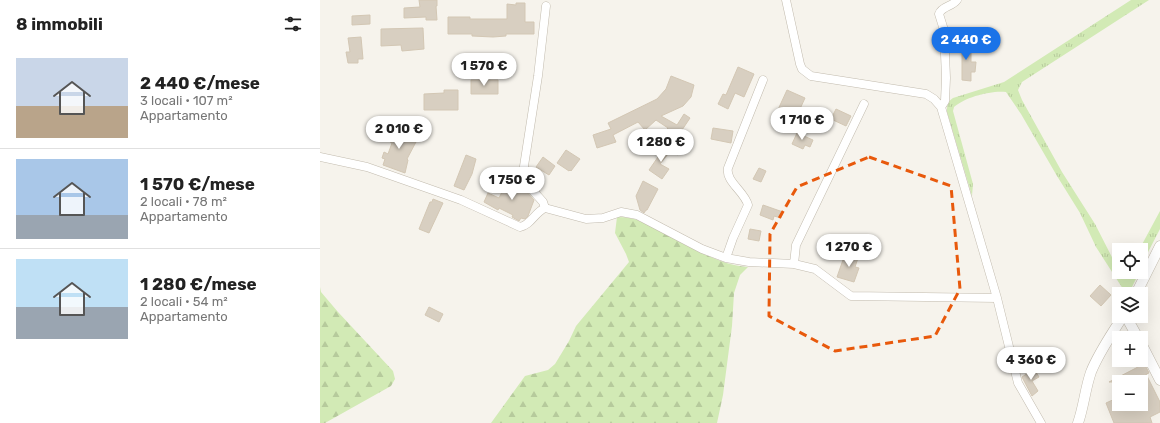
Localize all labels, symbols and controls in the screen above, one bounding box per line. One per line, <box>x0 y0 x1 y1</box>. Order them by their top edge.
icon: filters <box>282 13 304 35</box>
text: 8 immobili <box>16 14 103 34</box>
pin: 2 440 € <box>929 27 1003 61</box>
text: 2 440 € <box>941 32 991 47</box>
pin: 1 570 € <box>447 53 521 87</box>
text: 1 570 € <box>461 58 507 73</box>
text: 2 440 €/mese <box>140 73 260 93</box>
icon: home <box>48 74 96 122</box>
text: 3 locali · 107 m² <box>140 93 233 108</box>
pin: 1 710 € <box>765 107 839 141</box>
text: Appartamento <box>140 108 228 123</box>
text: 1 710 € <box>780 112 824 127</box>
pin: 2 010 € <box>362 116 436 150</box>
text: 2 010 € <box>375 121 423 136</box>
pin: 1 280 € <box>624 129 698 163</box>
text: 1 280 € <box>637 134 685 149</box>
pin: 1 750 € <box>475 167 549 201</box>
text: 1 750 € <box>489 172 535 187</box>
text: 1 570 €/mese <box>140 174 255 194</box>
icon: home <box>48 175 96 223</box>
text: 2 locali · 78 m² <box>140 194 227 209</box>
text: Appartamento <box>140 209 228 224</box>
pin: 1 270 € <box>812 234 886 268</box>
text: 1 270 € <box>826 239 872 254</box>
map controls <box>1112 243 1148 411</box>
button: locate <box>1112 243 1148 279</box>
text: 1 280 €/mese <box>140 274 257 294</box>
icon: home <box>48 275 96 323</box>
button: layers <box>1112 287 1148 323</box>
text: 2 locali · 54 m² <box>140 294 228 309</box>
text: Appartamento <box>140 309 228 324</box>
button: + <box>1112 331 1148 367</box>
pin: 4 360 € <box>994 347 1068 381</box>
text: 4 360 € <box>1006 352 1056 367</box>
button: − <box>1112 375 1148 411</box>

